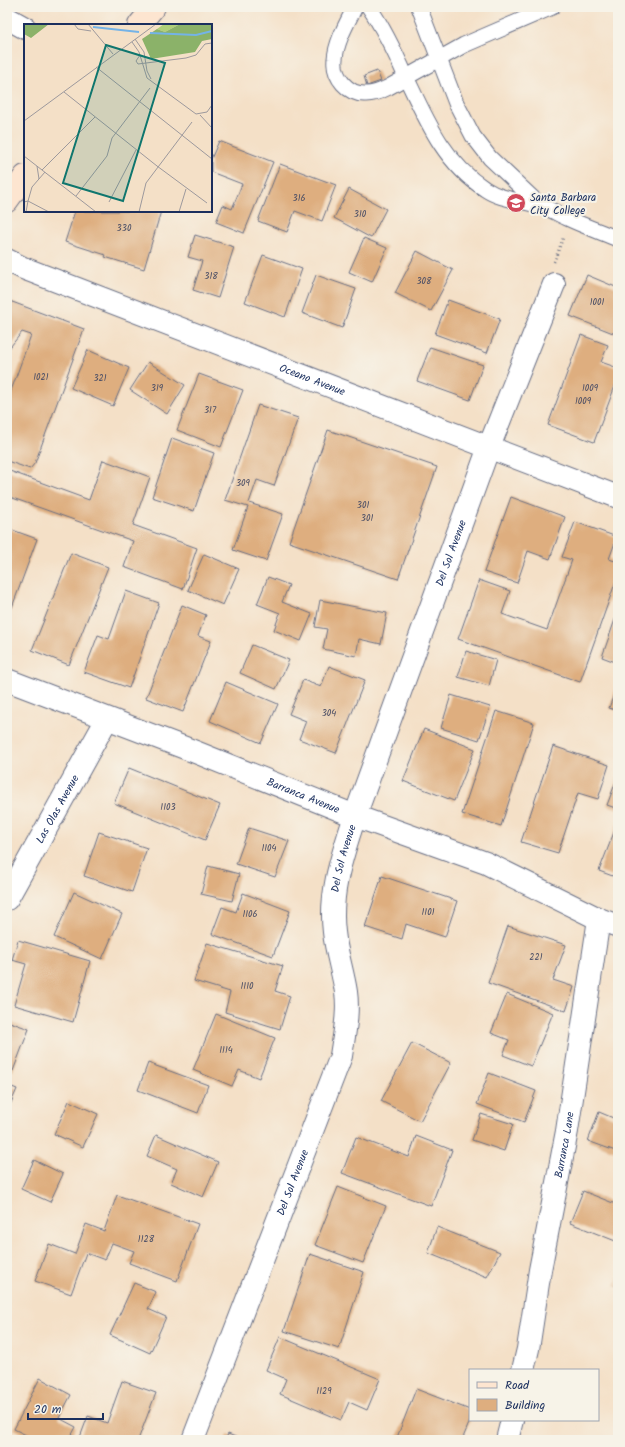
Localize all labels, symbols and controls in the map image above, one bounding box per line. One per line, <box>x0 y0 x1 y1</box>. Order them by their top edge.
inset map <box>24 24 212 212</box>
place label: Santa Barbara City College <box>530 189 596 220</box>
house number: 316 <box>293 191 305 206</box>
school or university icon: Santa Barbara City College <box>505 192 527 214</box>
house number: 310 <box>354 207 367 222</box>
house number: 330 <box>117 221 132 236</box>
house number: 318 <box>204 269 218 284</box>
house number: 308 <box>416 274 432 289</box>
house number: 1001 <box>590 295 604 310</box>
street label: Oceano Avenue <box>276 359 348 401</box>
house number: 1021 <box>33 370 49 385</box>
house number: 321 <box>93 371 107 386</box>
house number: 319 <box>151 381 164 396</box>
house number: 1009 <box>582 381 599 396</box>
house number: 1009 <box>575 394 592 409</box>
house number: 317 <box>204 403 217 418</box>
house number: 309 <box>236 476 251 491</box>
house number: 301 <box>357 498 369 513</box>
house number: 301 <box>361 511 373 526</box>
street label: Del Sol Avenue <box>431 517 472 589</box>
house number: 304 <box>322 706 336 721</box>
street label: Las Olas Avenue <box>31 772 84 847</box>
street label: Barranca Avenue <box>264 773 342 819</box>
house number: 1103 <box>160 800 176 815</box>
street label: Del Sol Avenue <box>327 822 362 894</box>
house number: 1104 <box>261 841 277 856</box>
house number: 1101 <box>422 905 435 920</box>
house number: 1106 <box>242 907 258 922</box>
house number: 221 <box>529 950 543 965</box>
house number: 1110 <box>241 979 254 994</box>
house number: 1114 <box>219 1043 233 1058</box>
street label: Barranca Lane <box>550 1111 580 1180</box>
street label: Del Sol Avenue <box>272 1147 314 1219</box>
house number: 1128 <box>138 1232 155 1247</box>
legend <box>469 1369 599 1421</box>
text: Road <box>505 1376 530 1395</box>
house number: 1129 <box>316 1384 332 1399</box>
scale bar <box>28 1395 103 1421</box>
text: Building <box>505 1396 545 1415</box>
text: 20 m <box>34 1400 62 1419</box>

